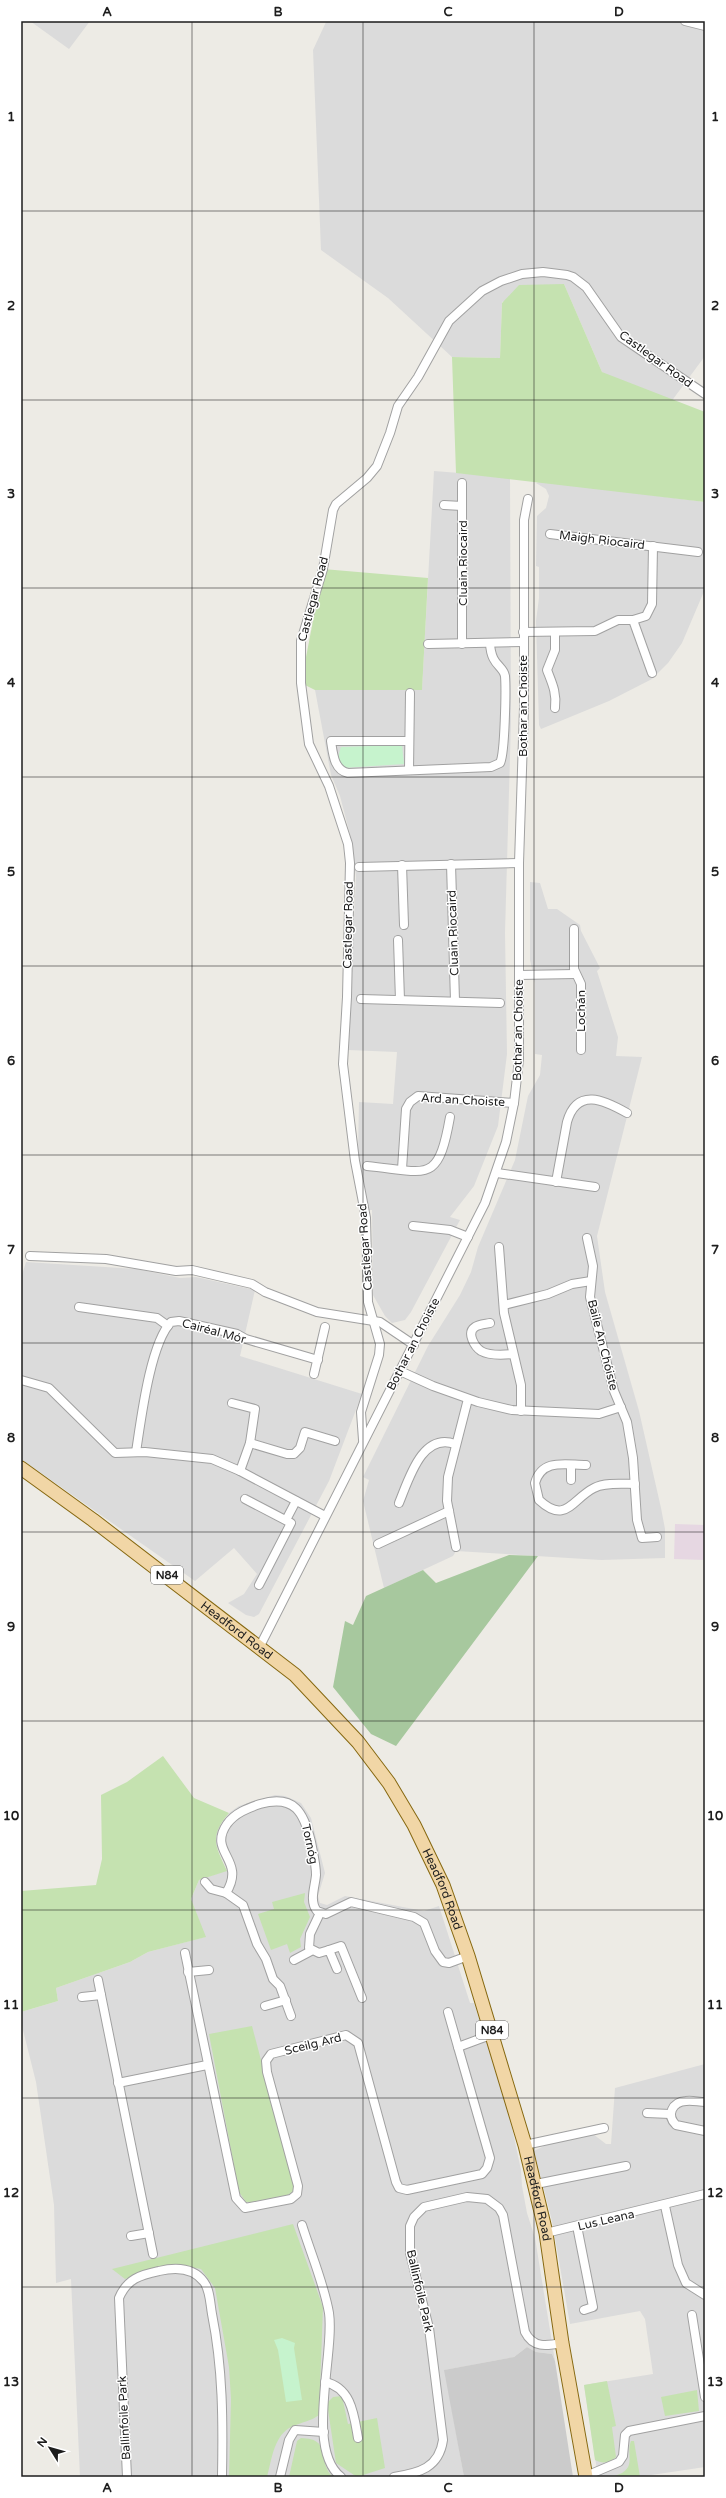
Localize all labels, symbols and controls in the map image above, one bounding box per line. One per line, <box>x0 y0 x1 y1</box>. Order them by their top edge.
text: A <box>102 4 112 20</box>
text: B <box>273 4 283 20</box>
text: C <box>443 4 453 20</box>
text: D <box>614 4 624 20</box>
text: 1 <box>7 109 15 125</box>
text: 1 <box>711 109 719 125</box>
text: 2 <box>7 298 15 314</box>
text: 2 <box>711 298 719 314</box>
street label: Castlegar Road <box>617 328 695 390</box>
text: 3 <box>7 486 15 502</box>
text: 3 <box>711 486 719 502</box>
street label: Cluain Riocaird <box>456 520 470 606</box>
street label: Maigh Riocaird <box>558 528 646 552</box>
street label: Castlegar Road <box>295 555 331 643</box>
street label: Bothar an Choiste <box>516 655 530 757</box>
text: 4 <box>7 675 16 691</box>
text: 4 <box>711 675 720 691</box>
text: 5 <box>7 864 15 880</box>
text: 5 <box>711 864 719 880</box>
street label: Castlegar Road <box>340 881 356 969</box>
street label: Cluain Riocaird <box>445 890 461 976</box>
street label: Bothar an Choiste <box>510 979 526 1081</box>
street label: Lochán <box>574 990 588 1032</box>
text: 6 <box>7 1053 15 1069</box>
text: 6 <box>711 1053 719 1069</box>
street label: Ard an Choiste <box>421 1091 506 1109</box>
street label: Castlegar Road <box>355 1203 375 1291</box>
text: 7 <box>7 1242 15 1258</box>
text: 7 <box>711 1242 719 1258</box>
street label: Bothar an Choiste <box>384 1295 442 1393</box>
street label: Baile An Chóiste <box>585 1298 621 1392</box>
street label: Cairéal Mór <box>181 1316 248 1346</box>
text: 8 <box>7 1430 15 1446</box>
text: 8 <box>711 1430 719 1446</box>
road number: N84 <box>151 1566 183 1584</box>
street label: Headford Road <box>198 1598 275 1662</box>
text: 9 <box>7 1619 15 1635</box>
text: 9 <box>711 1619 719 1635</box>
text: 10 <box>3 1808 19 1824</box>
text: 10 <box>707 1808 723 1824</box>
street label: Tornóg <box>299 1823 321 1865</box>
street label: Headford Road <box>419 1846 465 1932</box>
text: 11 <box>3 1997 19 2013</box>
text: 11 <box>707 1997 723 2013</box>
road number: N84 <box>476 2021 508 2039</box>
street label: Sceilg Ard <box>283 2030 343 2058</box>
street label: Headford Road <box>521 2155 554 2242</box>
text: 12 <box>3 2185 19 2201</box>
text: 12 <box>707 2185 723 2201</box>
street label: Lus Leana <box>576 2207 636 2233</box>
street label: Ballinfoile Park <box>404 2248 436 2334</box>
text: 13 <box>3 2374 19 2390</box>
text: 13 <box>707 2374 723 2390</box>
street label: Ballinfoile Park <box>115 2375 133 2460</box>
north arrow <box>30 2428 70 2468</box>
text: N <box>35 2435 50 2450</box>
text: A <box>102 2480 112 2496</box>
text: B <box>273 2480 283 2496</box>
text: C <box>443 2480 453 2496</box>
text: D <box>614 2480 624 2496</box>

